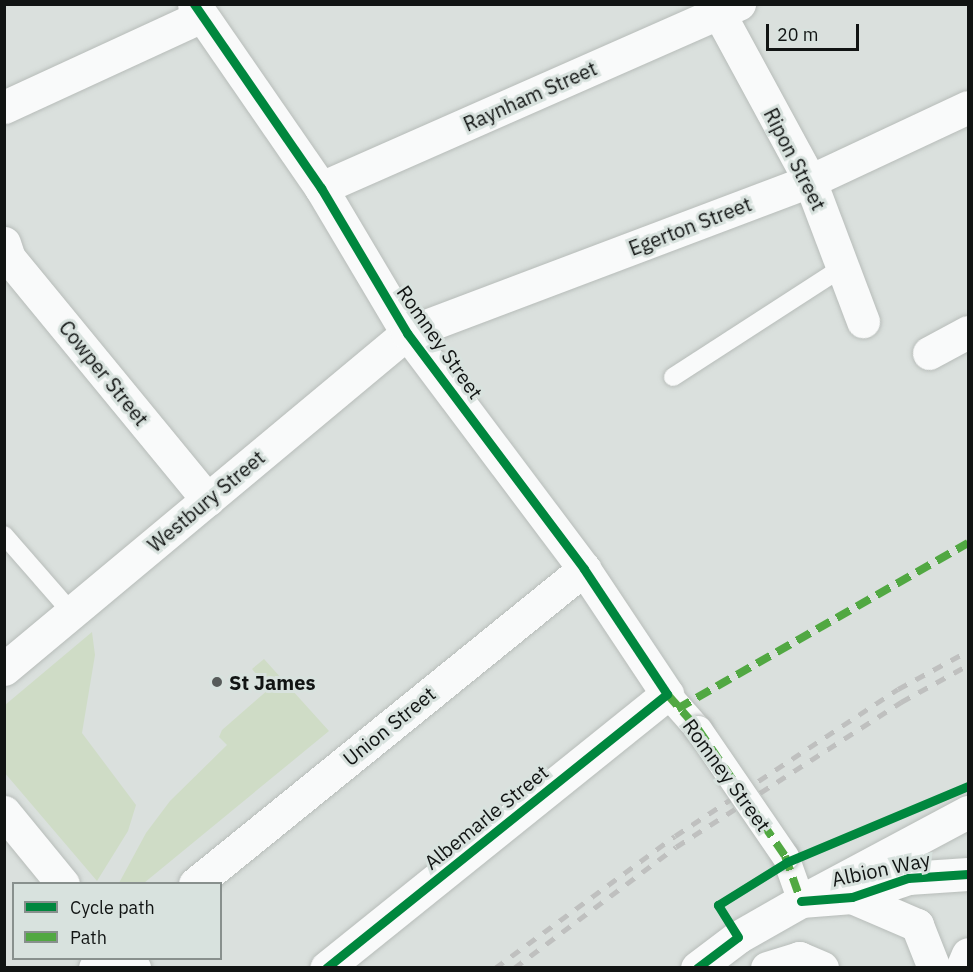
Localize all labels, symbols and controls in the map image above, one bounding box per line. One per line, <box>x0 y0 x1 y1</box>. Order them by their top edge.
scale bar <box>769 12 862 50</box>
text: 20 m <box>777 23 819 46</box>
street label: Raynham Street <box>460 56 600 136</box>
street label: Ripon Street <box>759 104 831 214</box>
street label: Egerton Street <box>625 192 755 260</box>
street label: Romney Street <box>392 281 488 403</box>
street label: Cowper Street <box>54 316 154 430</box>
street label: Westbury Street <box>143 445 269 557</box>
place label: St James <box>229 670 316 694</box>
marker: St James <box>210 675 224 689</box>
street label: Union Street <box>338 681 440 771</box>
street label: Romney Street <box>678 714 776 836</box>
street label: Albemarle Street <box>419 760 553 874</box>
street label: Albion Way <box>829 847 933 891</box>
legend <box>12 882 222 960</box>
text: Cycle path <box>70 896 155 919</box>
text: Path <box>70 926 107 949</box>

